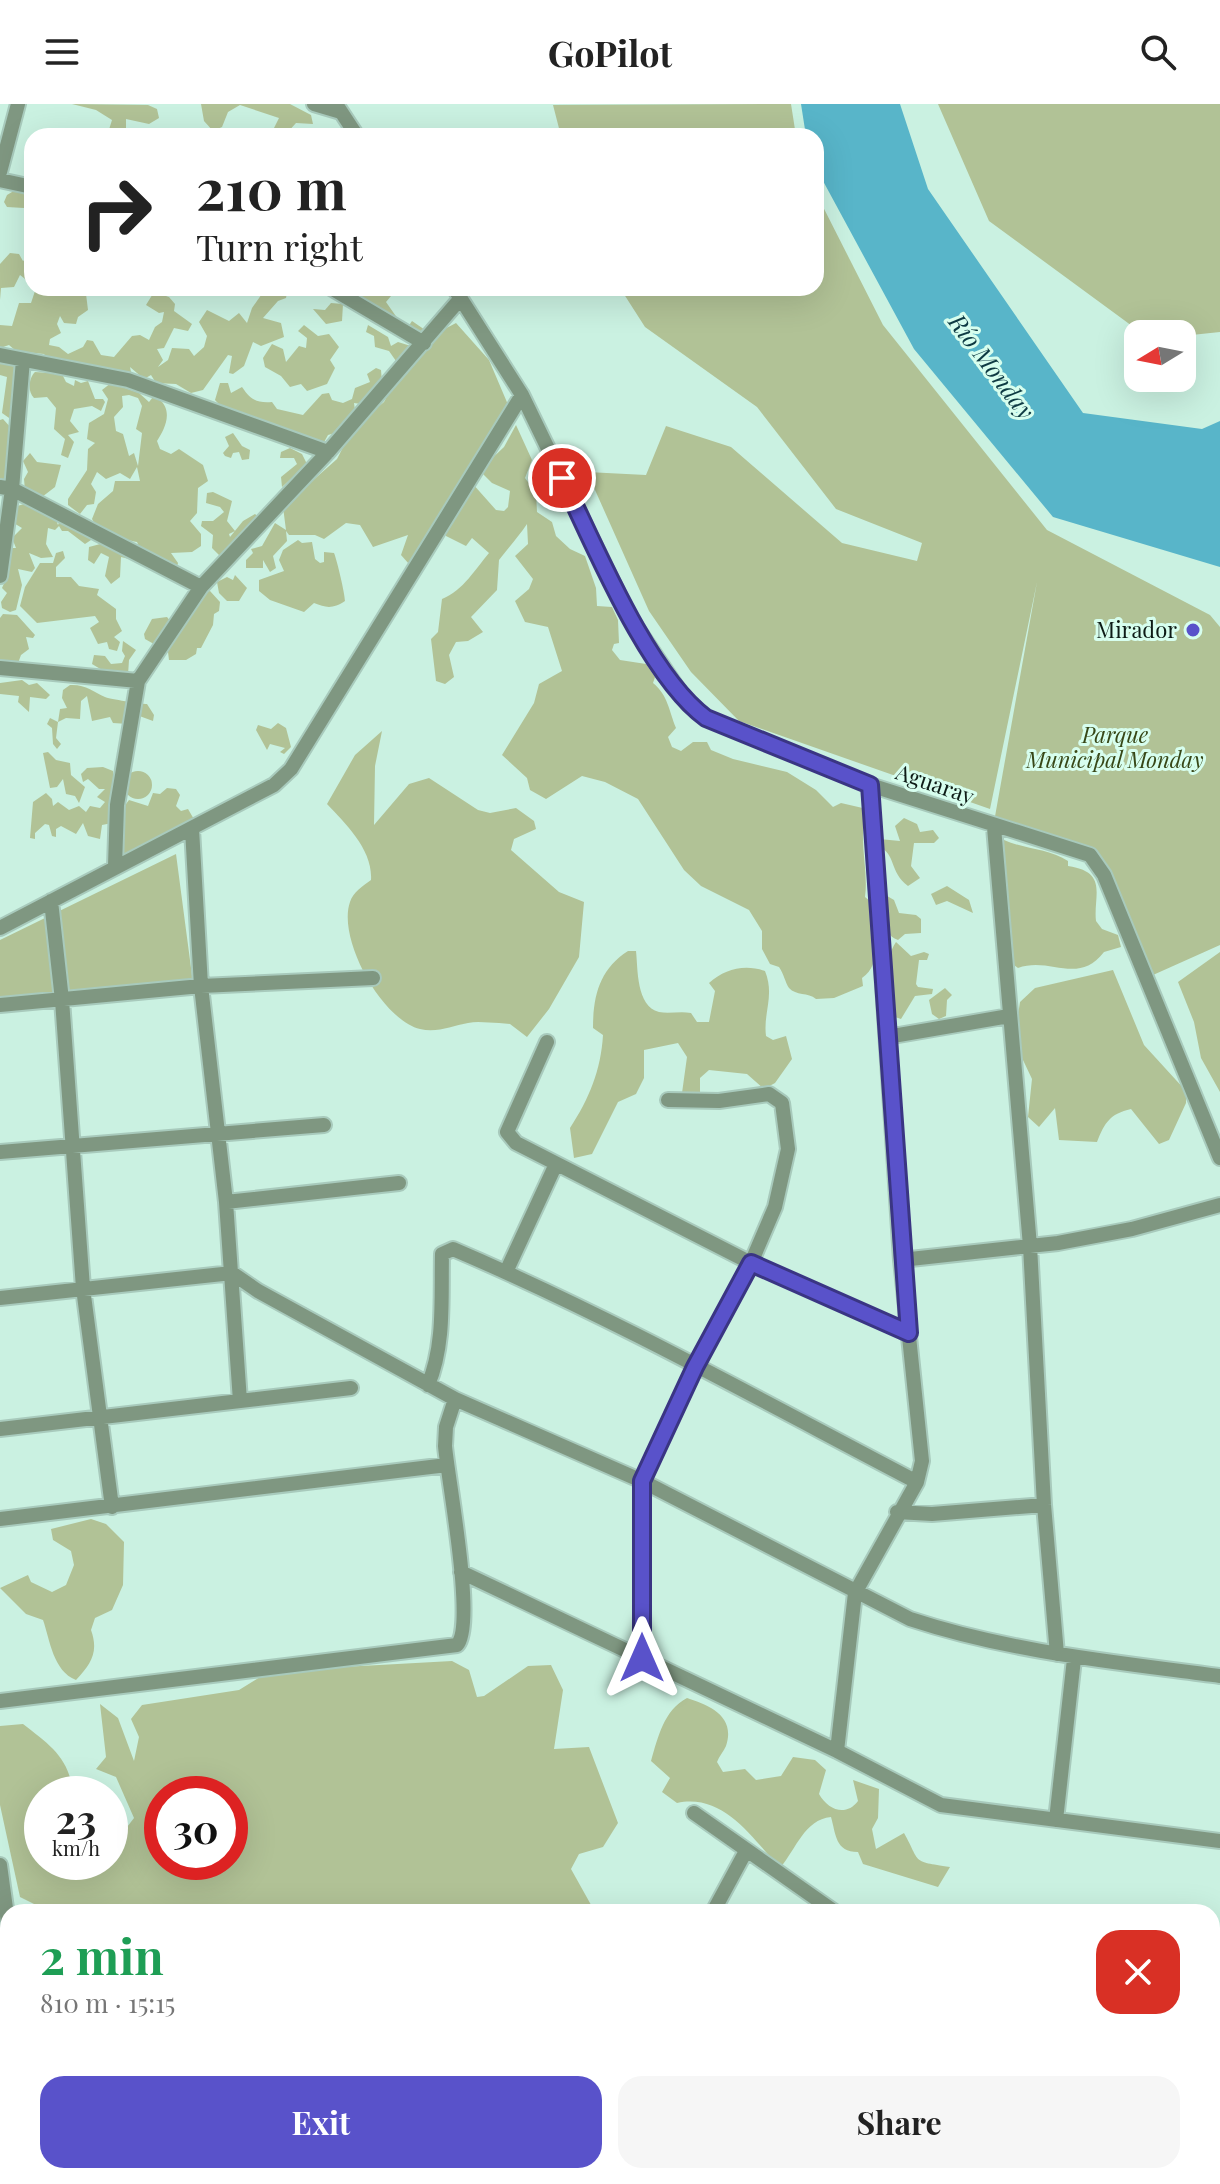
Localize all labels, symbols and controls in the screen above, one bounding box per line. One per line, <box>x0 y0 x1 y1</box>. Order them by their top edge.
text: GoPilot <box>548 28 672 76</box>
icon: menu <box>40 30 84 74</box>
icon: search <box>1136 30 1180 74</box>
text: 210 m <box>196 150 347 225</box>
icon: right <box>64 160 168 264</box>
text: Turn right <box>196 222 363 270</box>
water label: Río Monday <box>942 306 1043 425</box>
north arrow <box>1124 320 1196 392</box>
map controls <box>1124 320 1196 392</box>
pin <box>528 444 596 512</box>
icon: arrive <box>540 456 584 500</box>
place label: Mirador <box>1096 614 1177 644</box>
marker: Mirador <box>1184 621 1202 639</box>
park label: Parque Municipal Monday <box>1025 719 1204 774</box>
street label: Aguaray <box>891 755 978 810</box>
position arrow <box>600 1616 684 1700</box>
speed limit sign: 30 <box>144 1776 248 1880</box>
text: 23 <box>56 1791 96 1844</box>
text: km/h <box>52 1834 100 1861</box>
text: 2 min <box>40 1923 164 1987</box>
button: close <box>1096 1930 1180 2014</box>
text: 810 m · 15:15 <box>40 1985 175 2020</box>
button: Exit <box>40 2076 602 2168</box>
button: Share <box>618 2076 1180 2168</box>

